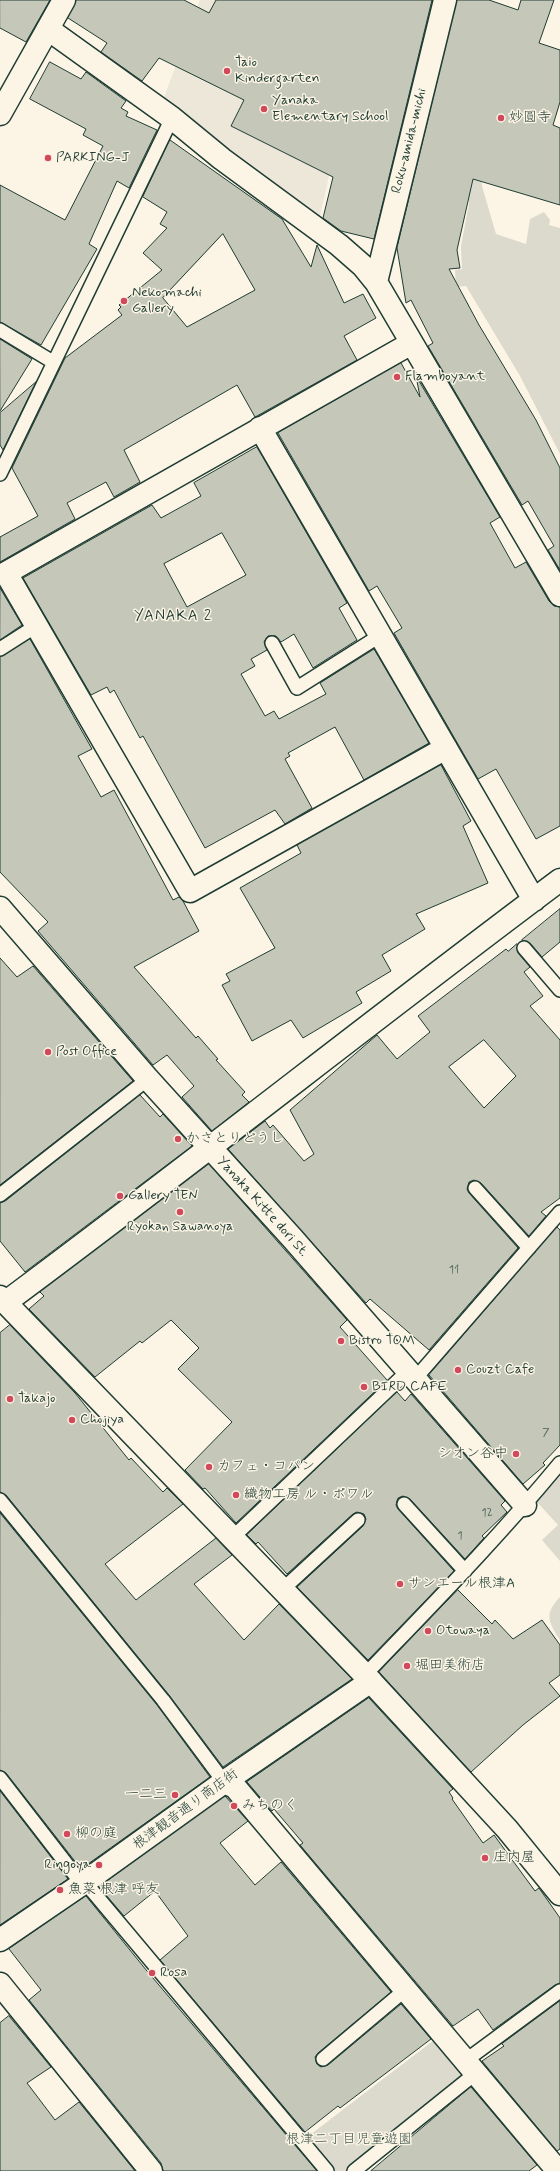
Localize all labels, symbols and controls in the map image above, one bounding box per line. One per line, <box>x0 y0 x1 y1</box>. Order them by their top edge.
place label: Taio Kindergarten <box>235 55 320 88</box>
marker: Taio Kindergarten <box>222 66 232 76</box>
street label: Roku-amida-michi <box>389 87 431 195</box>
place label: Yanaka Elementary School <box>272 93 388 126</box>
marker: Yanaka Elementary School <box>259 104 269 114</box>
place label: 妙圓寺 <box>509 110 551 126</box>
marker: 妙圓寺 <box>496 113 506 123</box>
place label: PARKING-J <box>56 150 129 166</box>
marker: PARKING-J <box>43 153 53 163</box>
place label: Nekomachi Gallery <box>132 285 202 318</box>
marker: Nekomachi Gallery <box>119 296 129 306</box>
place label: Flamboyant <box>405 369 485 385</box>
marker: Flamboyant <box>392 372 402 382</box>
district label: YANAKA 2 <box>135 608 211 626</box>
place label: Post Office <box>56 1044 117 1060</box>
marker: Post Office <box>43 1047 53 1057</box>
place label: かさとりどうし <box>186 1131 284 1147</box>
marker: かさとりどうし <box>173 1134 183 1144</box>
street label: Yanaka Kitte dori St. <box>213 1153 311 1261</box>
place label: Gallery TEN <box>128 1188 198 1204</box>
marker: Gallery TEN <box>115 1191 125 1201</box>
marker: Ryokan Sawanoya <box>175 1207 185 1217</box>
place label: Ryokan Sawanoya <box>127 1219 233 1235</box>
house number: 11 <box>449 1263 459 1277</box>
place label: Bistro TOM <box>349 1333 415 1349</box>
marker: Bistro TOM <box>336 1336 346 1346</box>
place label: Couzt Cafe <box>466 1362 534 1378</box>
marker: Couzt Cafe <box>453 1365 463 1375</box>
place label: BIRD CAFE <box>372 1379 447 1395</box>
marker: BIRD CAFE <box>359 1382 369 1392</box>
place label: Takajo <box>18 1391 55 1407</box>
marker: Takajo <box>5 1394 15 1404</box>
place label: Chojiya <box>80 1412 124 1428</box>
marker: Chojiya <box>67 1415 77 1425</box>
house number: 7 <box>542 1426 550 1440</box>
place label: シオン谷中 <box>438 1446 508 1462</box>
marker: シオン谷中 <box>511 1449 521 1459</box>
place label: カフェ・コパン <box>217 1459 315 1475</box>
marker: カフェ・コパン <box>204 1462 214 1472</box>
place label: 織物工房 ル・ポワル <box>244 1487 374 1503</box>
marker: 織物工房 ル・ポワル <box>231 1490 241 1500</box>
house number: 12 <box>481 1506 493 1520</box>
house number: 1 <box>457 1529 463 1543</box>
place label: サンエール根津A <box>408 1576 515 1592</box>
marker: サンエール根津A <box>395 1579 405 1589</box>
place label: Otowaya <box>436 1623 490 1639</box>
marker: Otowaya <box>423 1626 433 1636</box>
place label: 堀田美術店 <box>415 1658 485 1674</box>
marker: 堀田美術店 <box>402 1661 412 1671</box>
street label: 根津観音通り商店街 <box>130 1766 242 1854</box>
place label: 一二三 <box>125 1787 167 1803</box>
marker: 一二三 <box>170 1790 180 1800</box>
place label: みちのく <box>242 1798 298 1814</box>
marker: みちのく <box>229 1801 239 1811</box>
place label: 柳の庭 <box>75 1826 117 1842</box>
marker: 柳の庭 <box>62 1829 72 1839</box>
place label: 庄内屋 <box>493 1850 535 1866</box>
marker: 庄内屋 <box>480 1853 490 1863</box>
place label: Ringoya <box>44 1857 91 1873</box>
marker: Ringoya <box>94 1860 104 1870</box>
place label: 魚菜 根津 呼友 <box>68 1882 160 1898</box>
marker: 魚菜 根津 呼友 <box>55 1885 65 1895</box>
place label: Rosa <box>160 1965 187 1981</box>
marker: Rosa <box>147 1968 157 1978</box>
park label: 根津二丁目児童遊園 <box>286 2132 412 2148</box>

